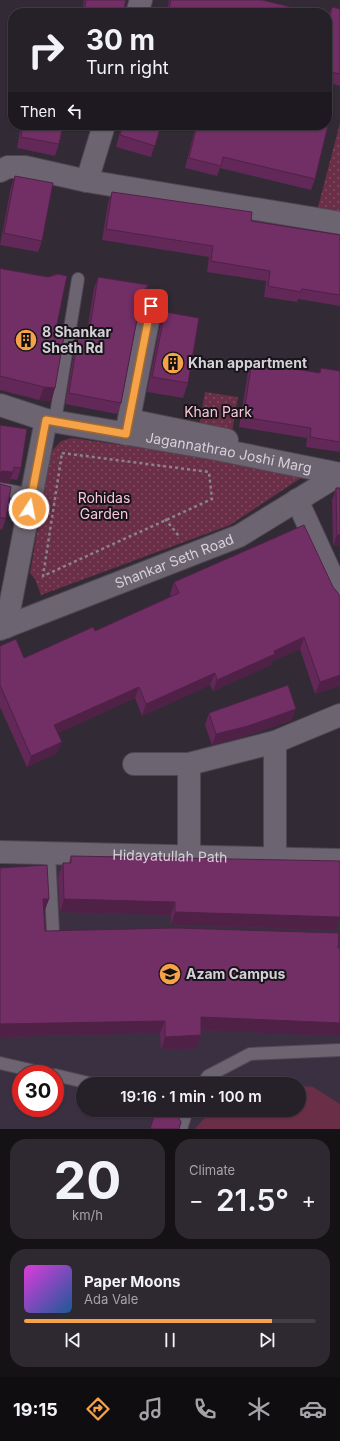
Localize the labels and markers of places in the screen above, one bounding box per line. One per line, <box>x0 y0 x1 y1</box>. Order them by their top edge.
pin <box>134 289 168 323</box>
place label: 8 Shankar Sheth Rd <box>42 323 111 356</box>
building icon: 8 Shankar Sheth Rd <box>13 327 39 353</box>
building icon: Khan appartment <box>160 350 186 376</box>
place label: Khan appartment <box>188 354 307 371</box>
school or university icon: Azam Campus <box>157 961 183 987</box>
place label: Azam Campus <box>186 965 285 982</box>

